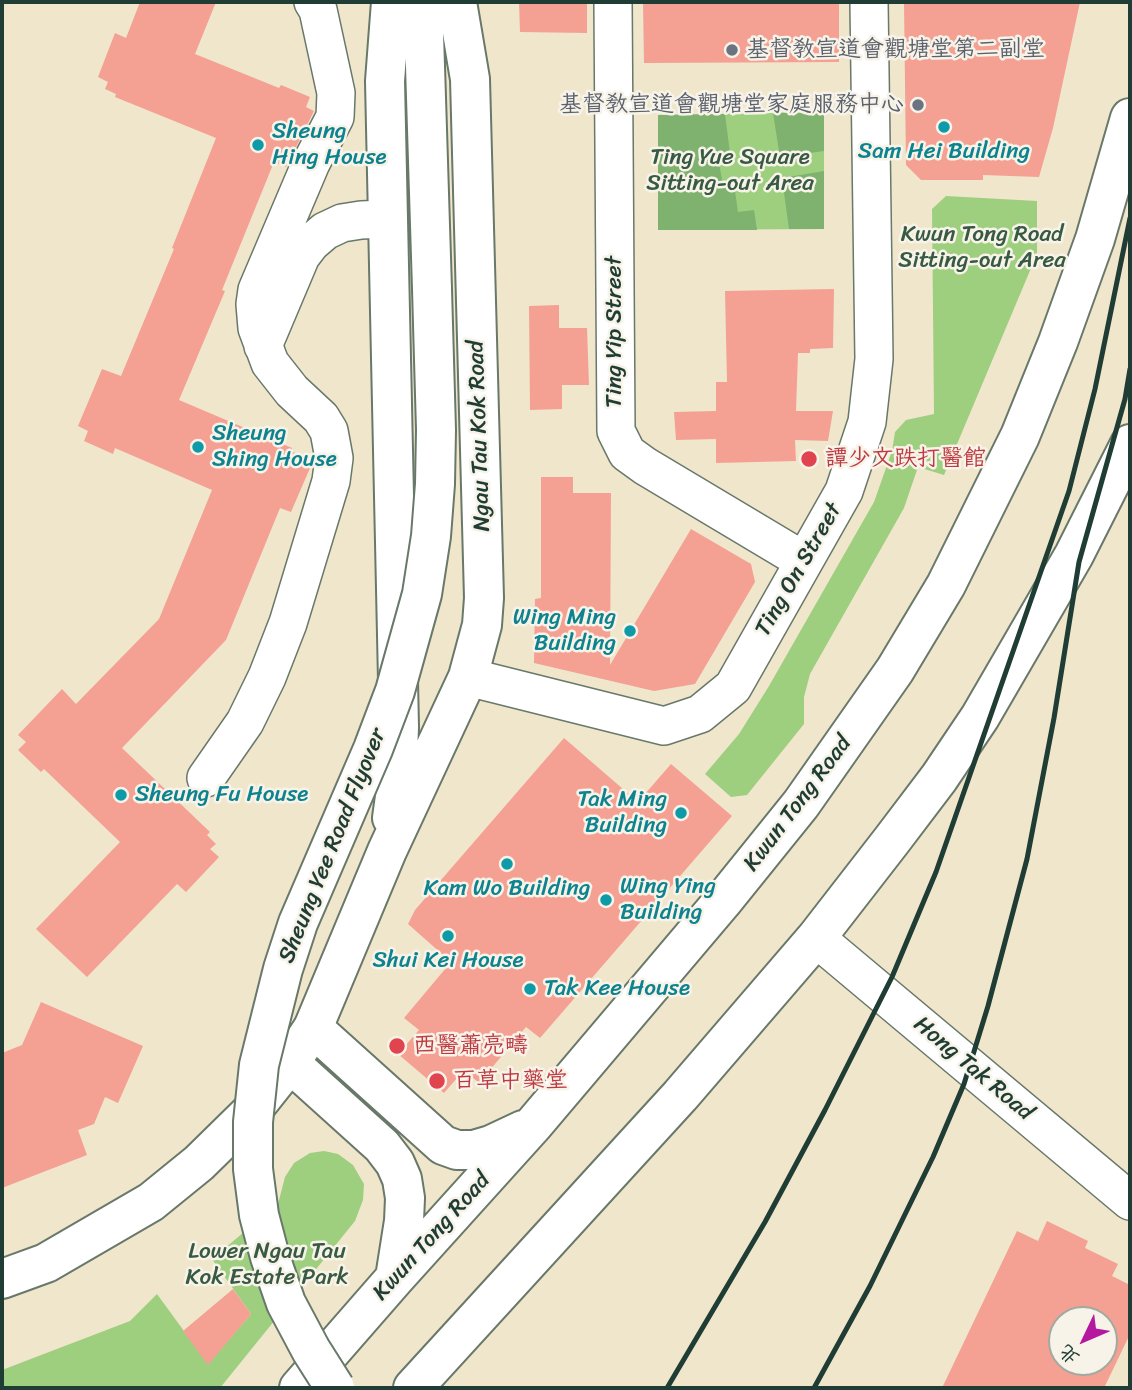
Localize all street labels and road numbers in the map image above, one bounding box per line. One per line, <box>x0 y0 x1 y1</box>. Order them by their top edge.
street label: Ting Yip Street <box>601 256 629 408</box>
street label: Ngau Tau Kok Road <box>463 340 497 532</box>
street label: Ting On Street <box>750 498 848 642</box>
street label: Sheung Yee Road Flyover <box>273 725 393 967</box>
street label: Kwun Tong Road <box>738 731 858 877</box>
street label: Hong Tak Road <box>908 1011 1038 1127</box>
street label: Kwun Tong Road <box>367 1167 497 1307</box>

